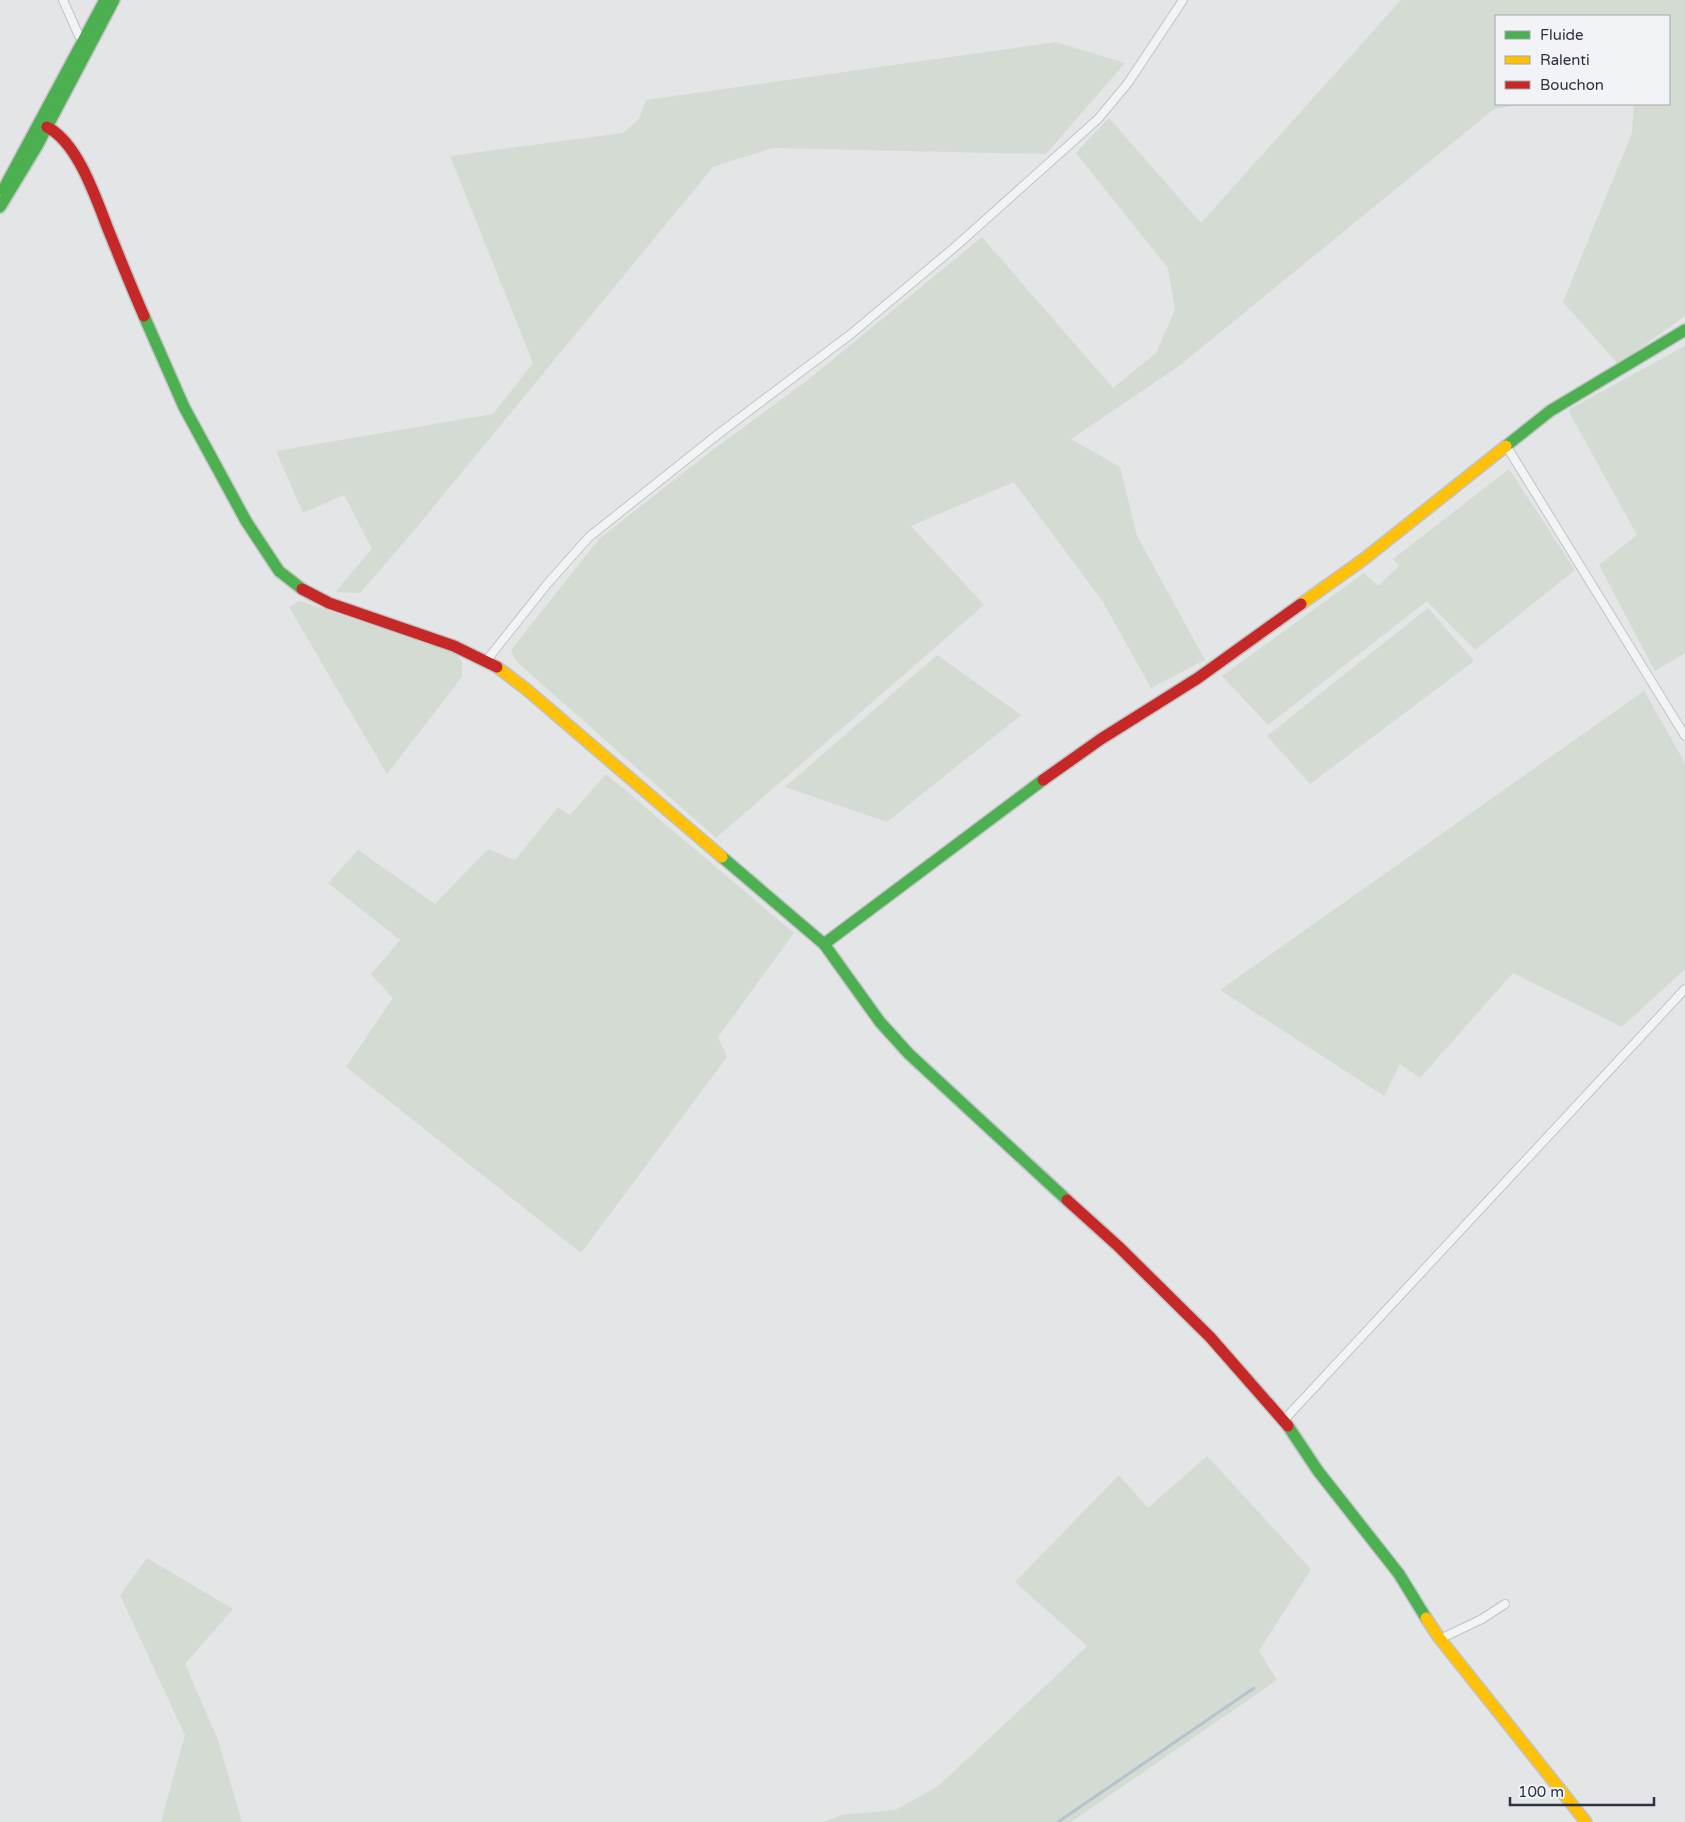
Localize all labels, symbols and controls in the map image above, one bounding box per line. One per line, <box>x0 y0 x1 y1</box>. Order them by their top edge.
legend <box>1495 15 1670 105</box>
text: Fluide <box>1540 26 1584 44</box>
text: Ralenti <box>1540 51 1590 69</box>
text: Bouchon <box>1540 76 1604 94</box>
scale bar <box>1510 1774 1654 1806</box>
text: 100 m <box>1518 1783 1564 1801</box>

